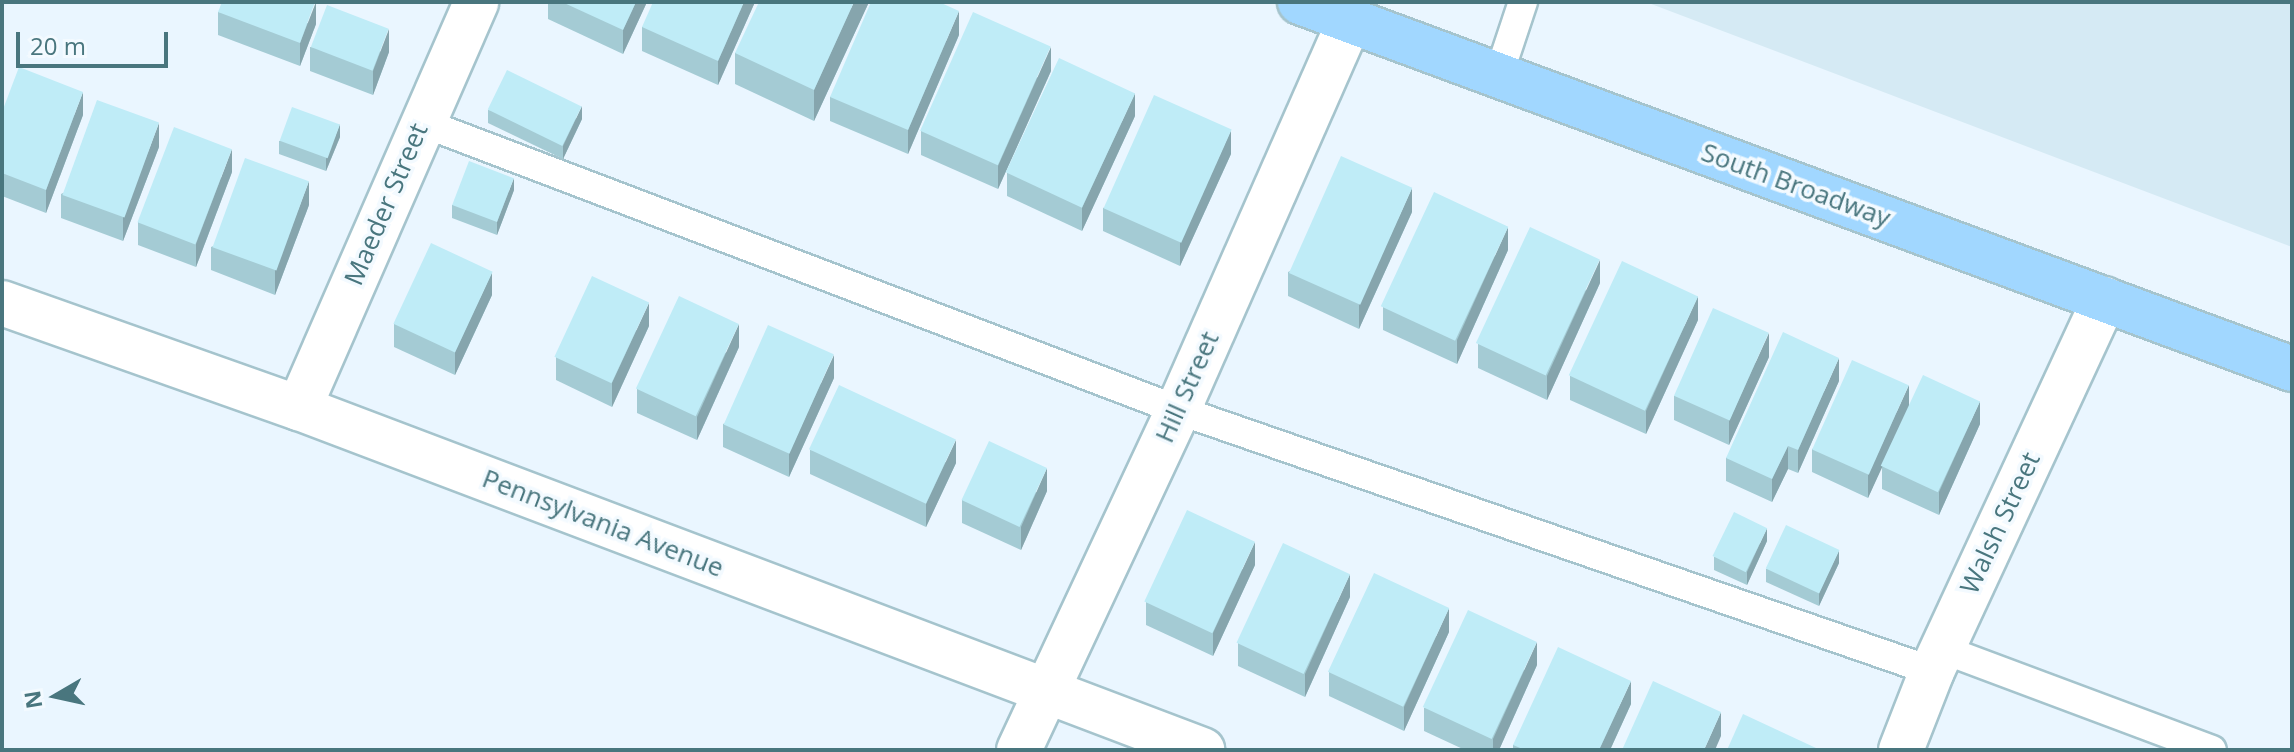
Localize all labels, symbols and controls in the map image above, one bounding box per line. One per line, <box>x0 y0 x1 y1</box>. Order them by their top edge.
scale bar <box>20 16 172 66</box>
text: 20 m <box>30 29 86 62</box>
street label: Maeder Street <box>338 118 434 290</box>
street label: South Broadway <box>1697 136 1895 234</box>
street label: Hill Street <box>1149 327 1225 447</box>
street label: Walsh Street <box>1954 447 2046 599</box>
street label: Pennsylvania Avenue <box>478 463 728 583</box>
north arrow <box>16 656 96 736</box>
text: N <box>16 689 49 711</box>

